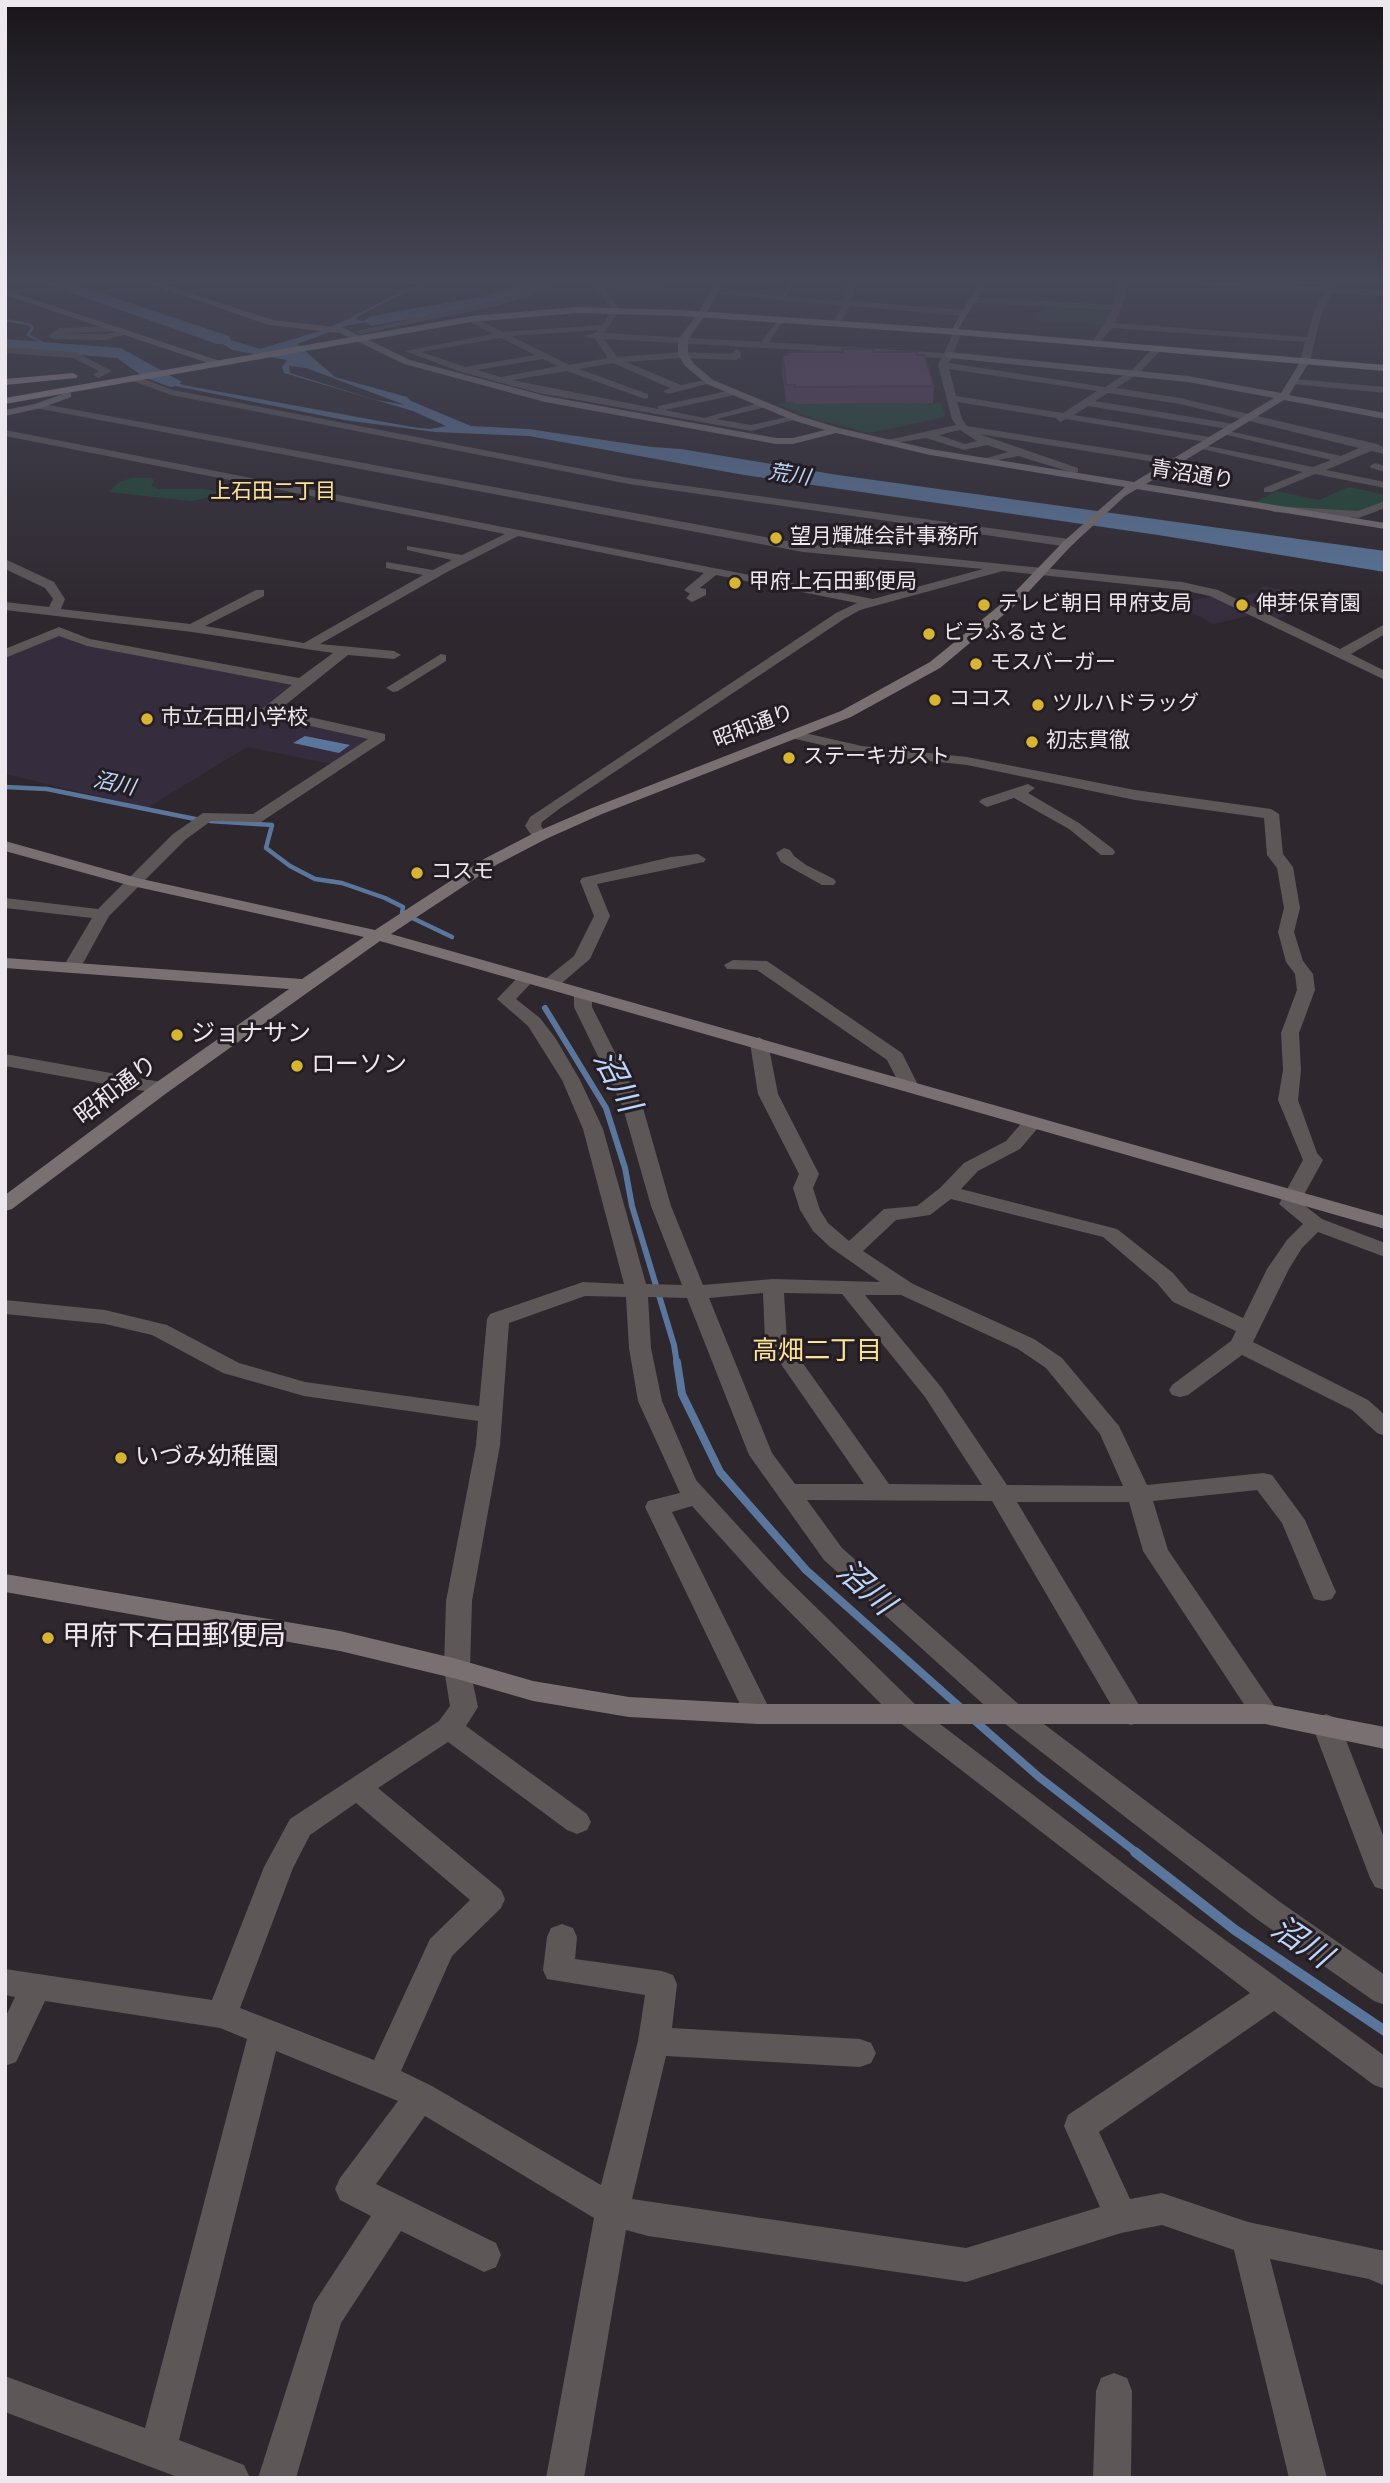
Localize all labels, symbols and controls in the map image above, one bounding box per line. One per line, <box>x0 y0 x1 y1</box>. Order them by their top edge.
street label: 青沼通り <box>1149 457 1235 495</box>
water label: 荒川 <box>766 460 812 492</box>
district label: 上石田二丁目 <box>210 480 336 506</box>
place label: 望月輝雄会計事務所 <box>790 525 979 551</box>
marker: 望月輝雄会計事務所 <box>768 530 784 546</box>
place label: 甲府上石田郵便局 <box>749 570 917 596</box>
marker: 甲府上石田郵便局 <box>727 575 743 591</box>
place label: テレビ朝日 甲府支局 <box>998 592 1192 618</box>
place label: 伸芽保育園 <box>1256 592 1361 618</box>
marker: テレビ朝日 甲府支局 <box>976 597 992 613</box>
marker: 伸芽保育園 <box>1234 597 1250 613</box>
place label: ビラふるさと <box>943 621 1069 647</box>
marker: ビラふるさと <box>921 626 937 642</box>
place label: モスバーガー <box>990 651 1116 677</box>
marker: モスバーガー <box>968 656 984 672</box>
place label: ココス <box>949 687 1012 713</box>
marker: ココス <box>927 692 943 708</box>
place label: ツルハドラッグ <box>1052 692 1199 718</box>
marker: ツルハドラッグ <box>1030 697 1046 713</box>
street label: 昭和通り <box>710 700 798 754</box>
place label: 市立石田小学校 <box>161 706 308 732</box>
marker: 市立石田小学校 <box>139 711 155 727</box>
place label: 初志貫徹 <box>1046 729 1130 755</box>
marker: 初志貫徹 <box>1024 734 1040 750</box>
place label: ステーキガスト <box>803 745 950 771</box>
marker: ステーキガスト <box>781 750 797 766</box>
water label: 沼川 <box>91 768 137 802</box>
place label: コスモ <box>431 860 494 886</box>
marker: コスモ <box>409 865 425 881</box>
place label: ジョナサン <box>191 1021 311 1049</box>
marker: ジョナサン <box>169 1027 185 1043</box>
water label: 沼川 <box>583 1045 647 1119</box>
street label: 昭和通り <box>70 1051 164 1131</box>
place label: ローソン <box>311 1052 407 1080</box>
marker: ローソン <box>289 1058 305 1074</box>
district label: 高畑二丁目 <box>752 1336 882 1368</box>
place label: いづみ幼稚園 <box>135 1444 279 1472</box>
marker: いづみ幼稚園 <box>113 1450 129 1466</box>
water label: 沼川 <box>827 1553 901 1625</box>
place label: 甲府下石田郵便局 <box>62 1621 286 1655</box>
marker: 甲府下石田郵便局 <box>40 1630 56 1646</box>
water label: 沼川 <box>1263 1910 1337 1978</box>

